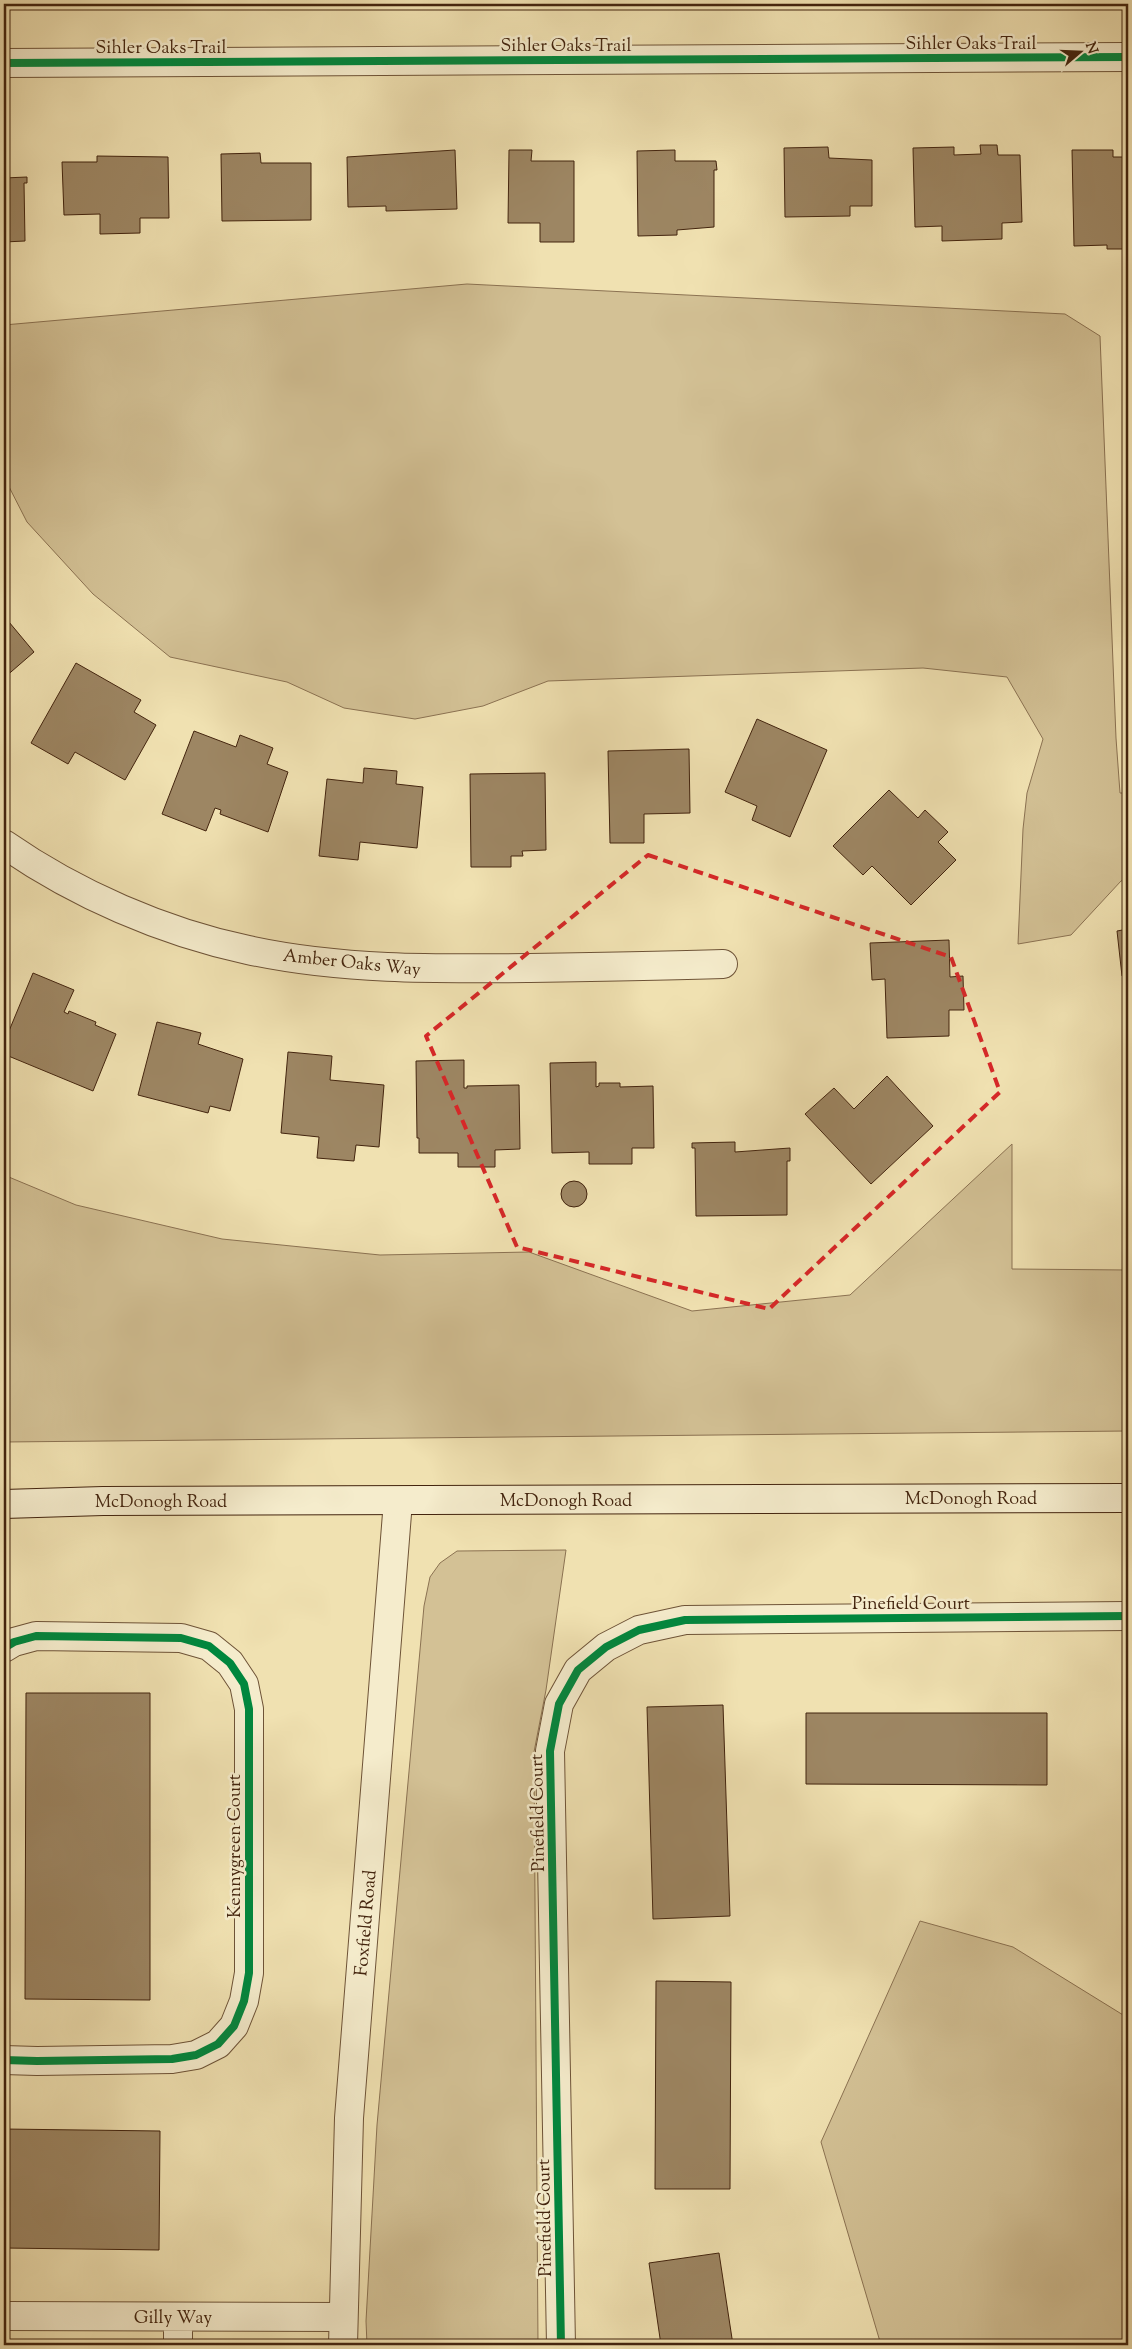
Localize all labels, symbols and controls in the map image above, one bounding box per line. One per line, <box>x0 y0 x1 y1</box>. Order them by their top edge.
north arrow <box>1054 28 1104 78</box>
street label: Sihler Oaks Trail <box>906 32 1036 58</box>
street label: Sihler Oaks Trail <box>501 34 631 60</box>
street label: Sihler Oaks Trail <box>96 36 226 62</box>
text: N <box>1079 40 1102 57</box>
street label: Amber Oaks Way <box>282 944 422 984</box>
street label: McDonogh Road <box>905 1487 1037 1513</box>
street label: McDonogh Road <box>500 1489 632 1515</box>
street label: McDonogh Road <box>95 1490 227 1516</box>
street label: Pinefield Court <box>852 1592 970 1618</box>
street label: Pinefield Court <box>525 1754 553 1872</box>
street label: Kennygreen Court <box>223 1774 249 1918</box>
street label: Foxfield Road <box>349 1869 385 1977</box>
street label: Pinefield Court <box>532 2159 560 2277</box>
street label: Gilly Way <box>134 2306 212 2332</box>

